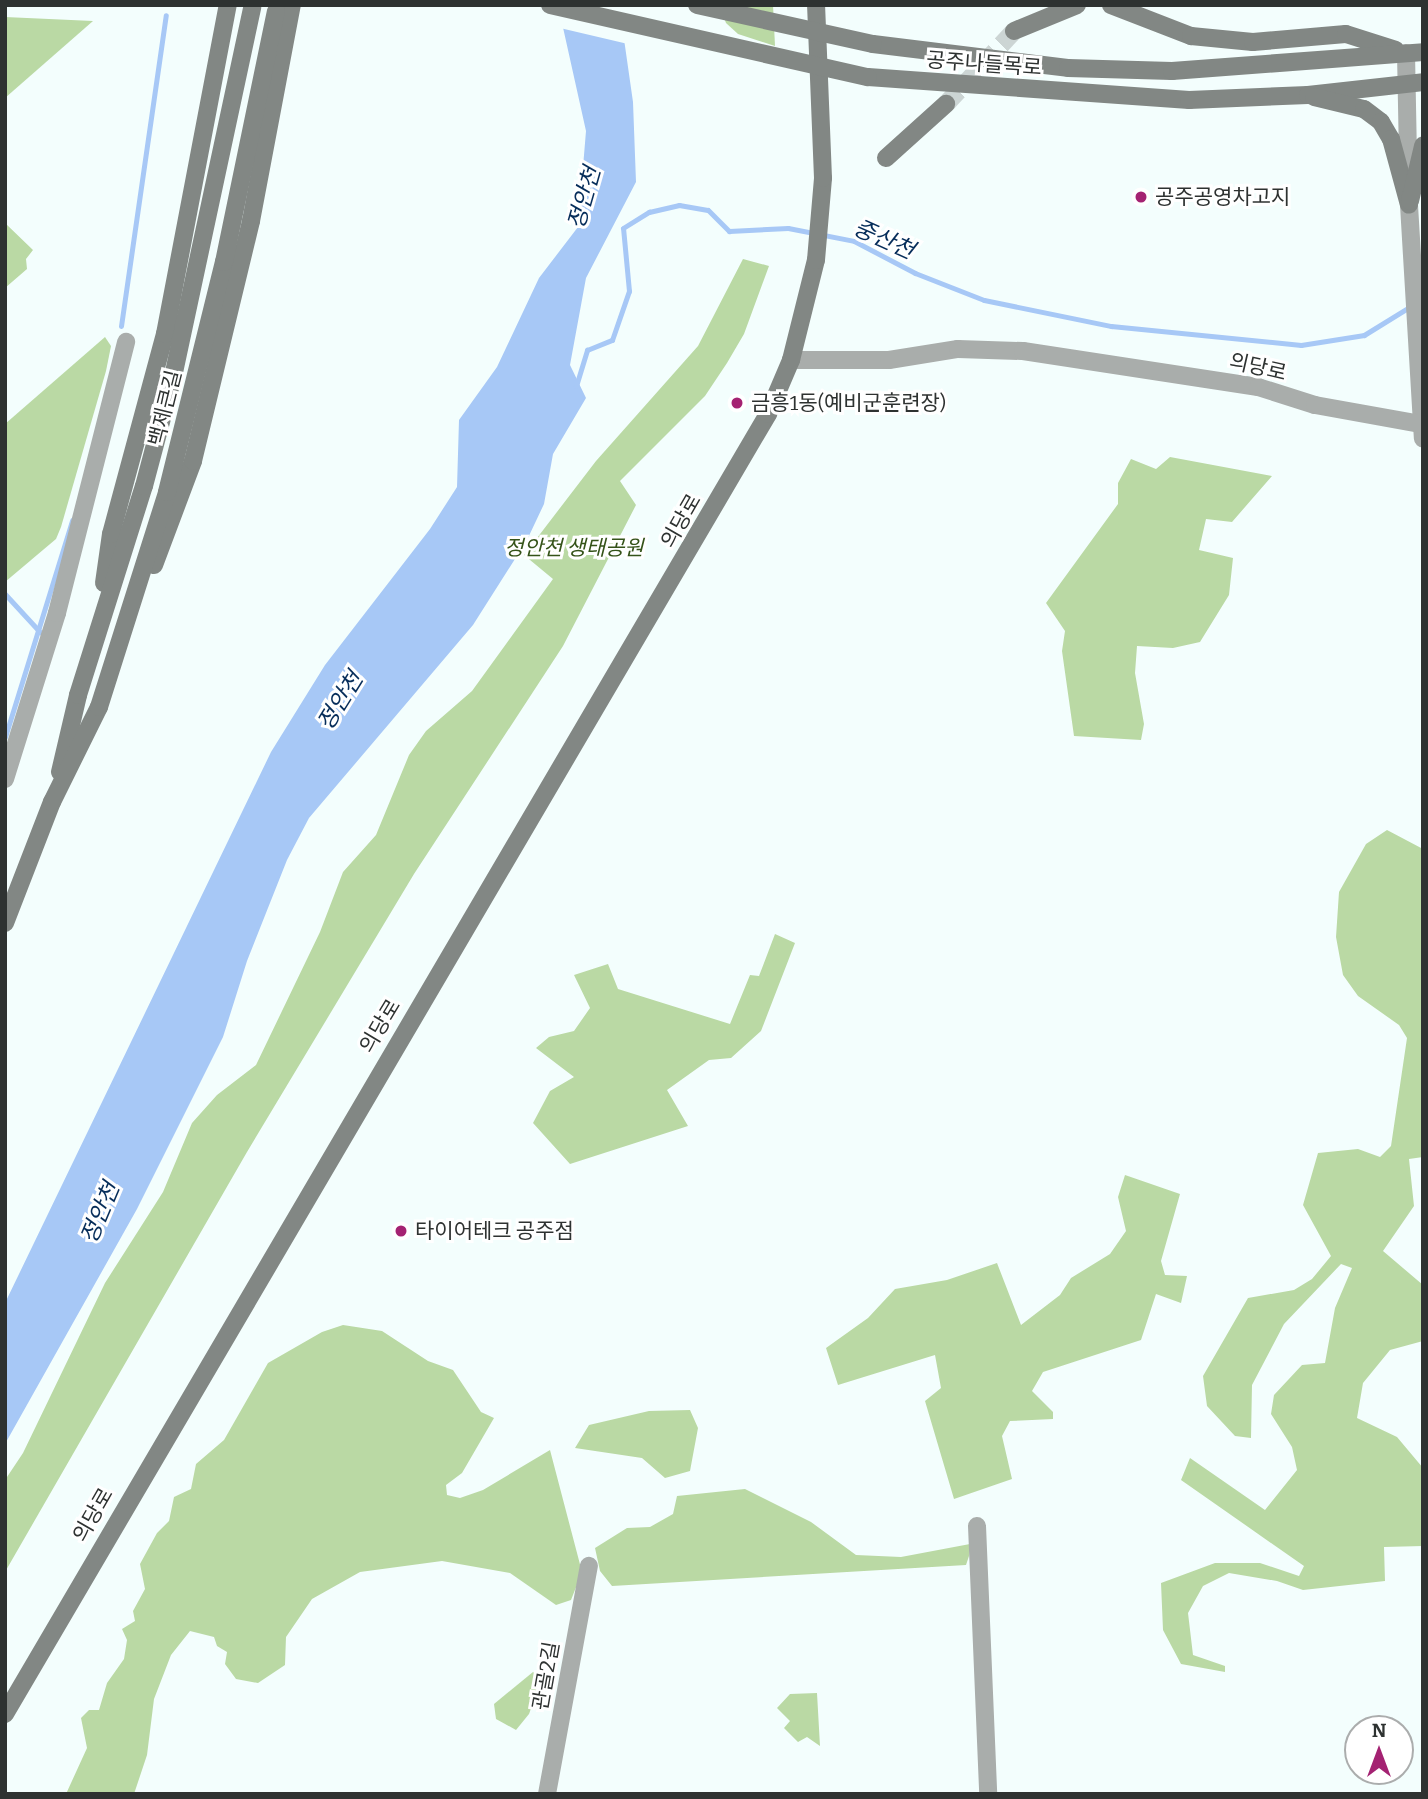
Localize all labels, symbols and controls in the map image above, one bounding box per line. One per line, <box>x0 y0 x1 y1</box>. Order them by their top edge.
street label: 공주나들목로 <box>925 47 1043 81</box>
water label: 정안천 <box>562 164 606 232</box>
place label: 공주공영차고지 <box>1155 184 1290 210</box>
marker: 공주공영차고지 <box>1133 189 1149 205</box>
water label: 중산천 <box>849 213 919 265</box>
street label: 의당로 <box>1227 348 1289 386</box>
street label: 백제큰길 <box>143 367 187 449</box>
place label: 금흥1동(예비군훈련장) <box>751 390 946 416</box>
marker: 금흥1동(예비군훈련장) <box>729 395 745 411</box>
street label: 의당로 <box>656 490 706 552</box>
park label: 정안천 생태공원 <box>504 535 644 561</box>
water label: 정안천 <box>311 667 369 735</box>
street label: 의당로 <box>354 995 406 1057</box>
water label: 정안천 <box>75 1178 125 1248</box>
place label: 타이어테크 공주점 <box>415 1218 574 1244</box>
marker: 타이어테크 공주점 <box>393 1223 409 1239</box>
street label: 의당로 <box>68 1484 118 1546</box>
street label: 관골2길 <box>528 1640 564 1712</box>
north arrow <box>1344 1715 1414 1785</box>
text: N <box>1372 1719 1386 1742</box>

